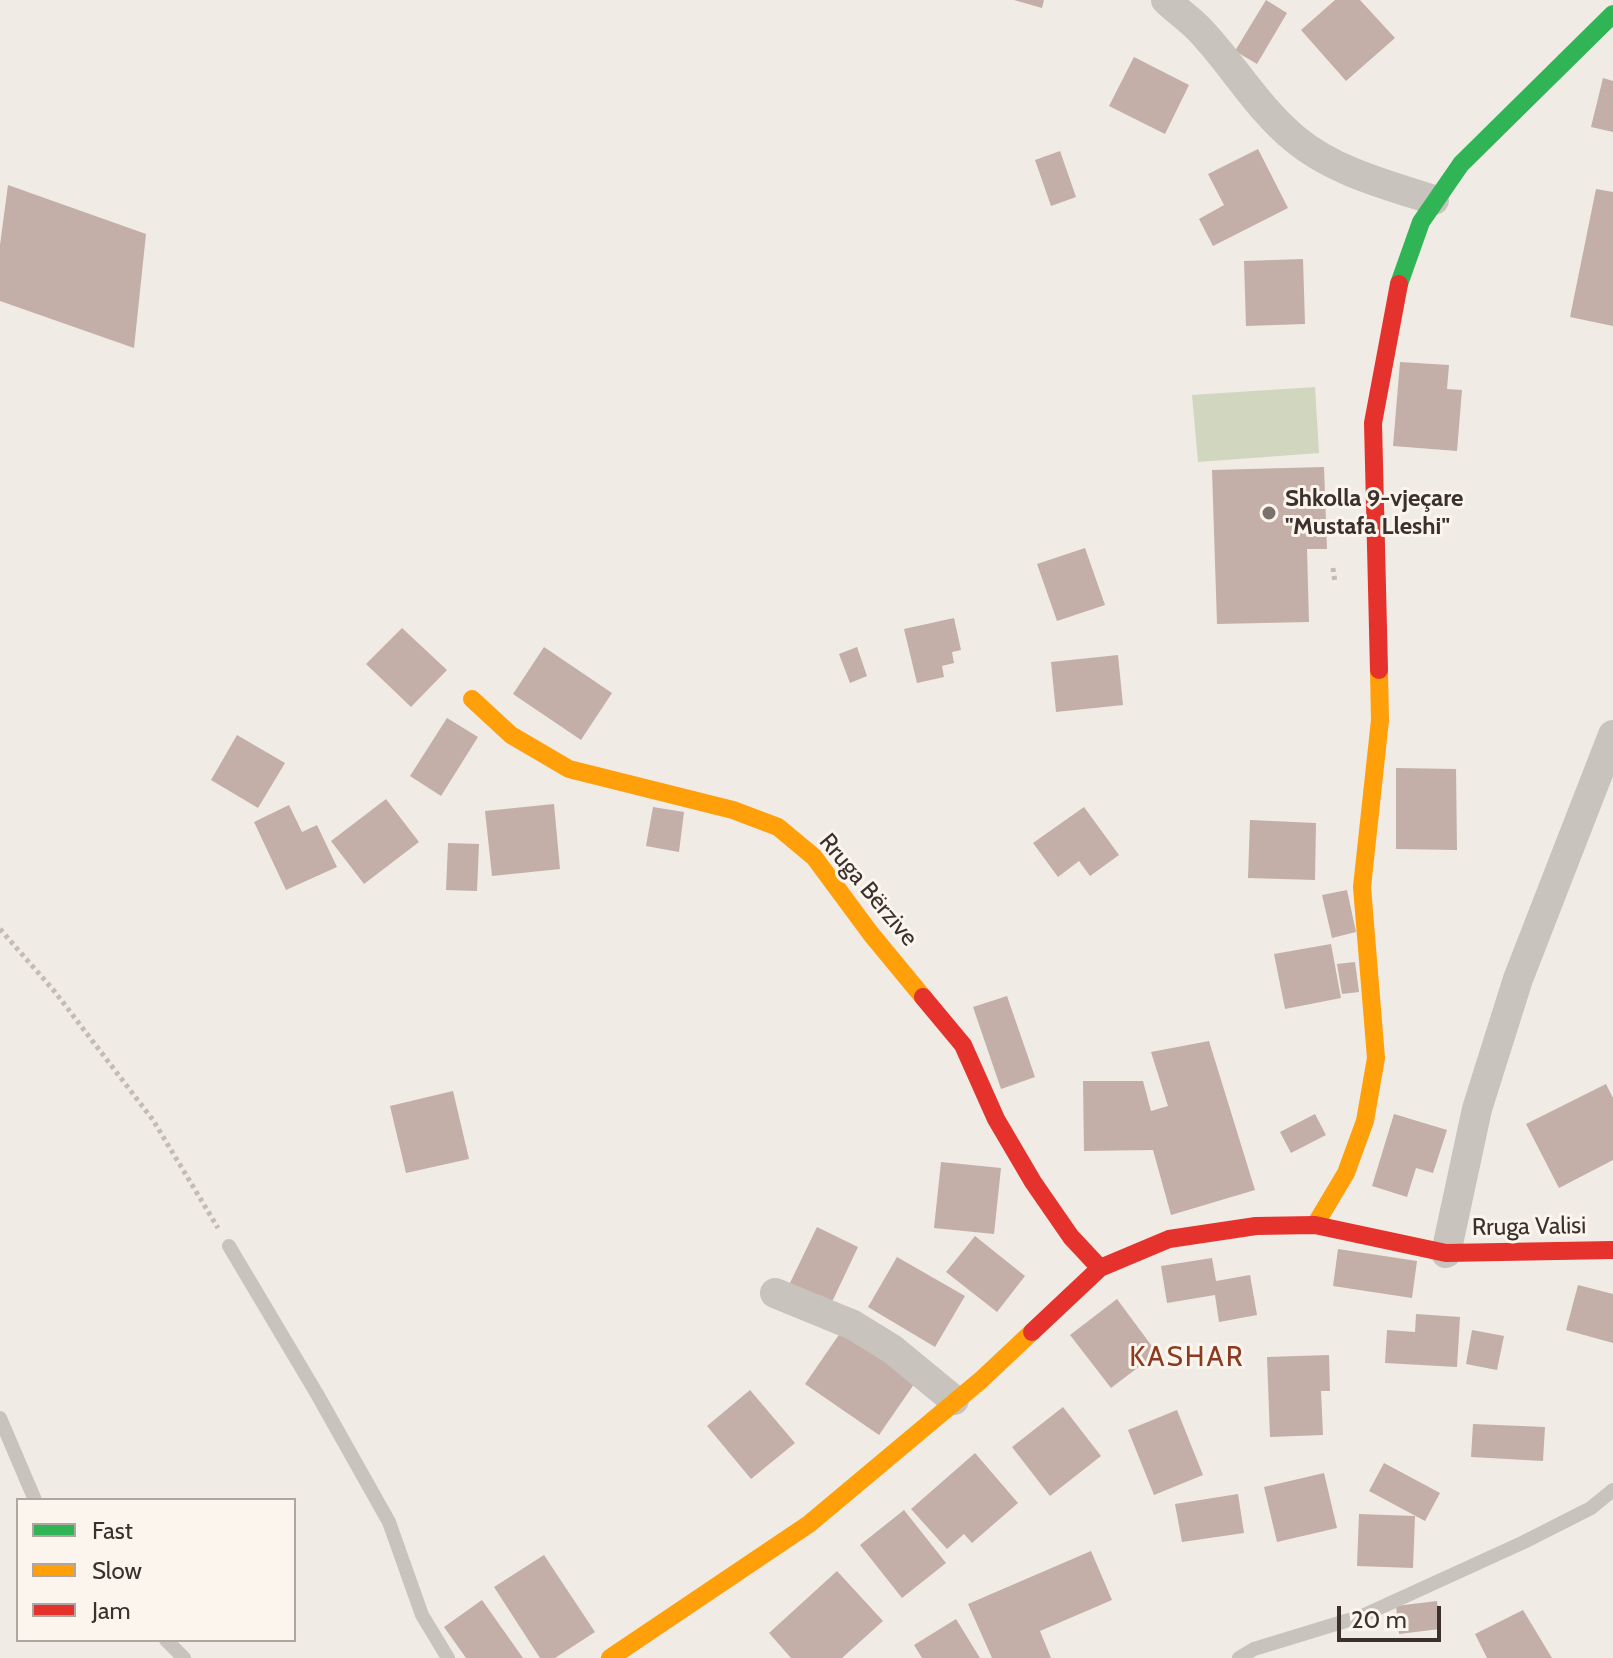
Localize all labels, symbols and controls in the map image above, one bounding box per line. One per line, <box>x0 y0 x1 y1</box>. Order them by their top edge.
place label: Shkolla 9-vjeçare "Mustafa Lleshi" <box>1285 485 1463 541</box>
marker: Shkolla 9-vjeçare "Mustafa Lleshi" <box>1260 504 1278 522</box>
street label: Rruga Bërzive <box>813 828 923 952</box>
street label: Rruga Valisi <box>1472 1212 1586 1242</box>
district label: KASHAR <box>1129 1341 1245 1375</box>
legend <box>16 1498 296 1642</box>
text: Fast <box>92 1516 133 1545</box>
text: Slow <box>92 1556 142 1585</box>
scale bar <box>1341 1590 1445 1640</box>
text: Jam <box>92 1596 130 1625</box>
text: 20 m <box>1351 1605 1407 1634</box>

